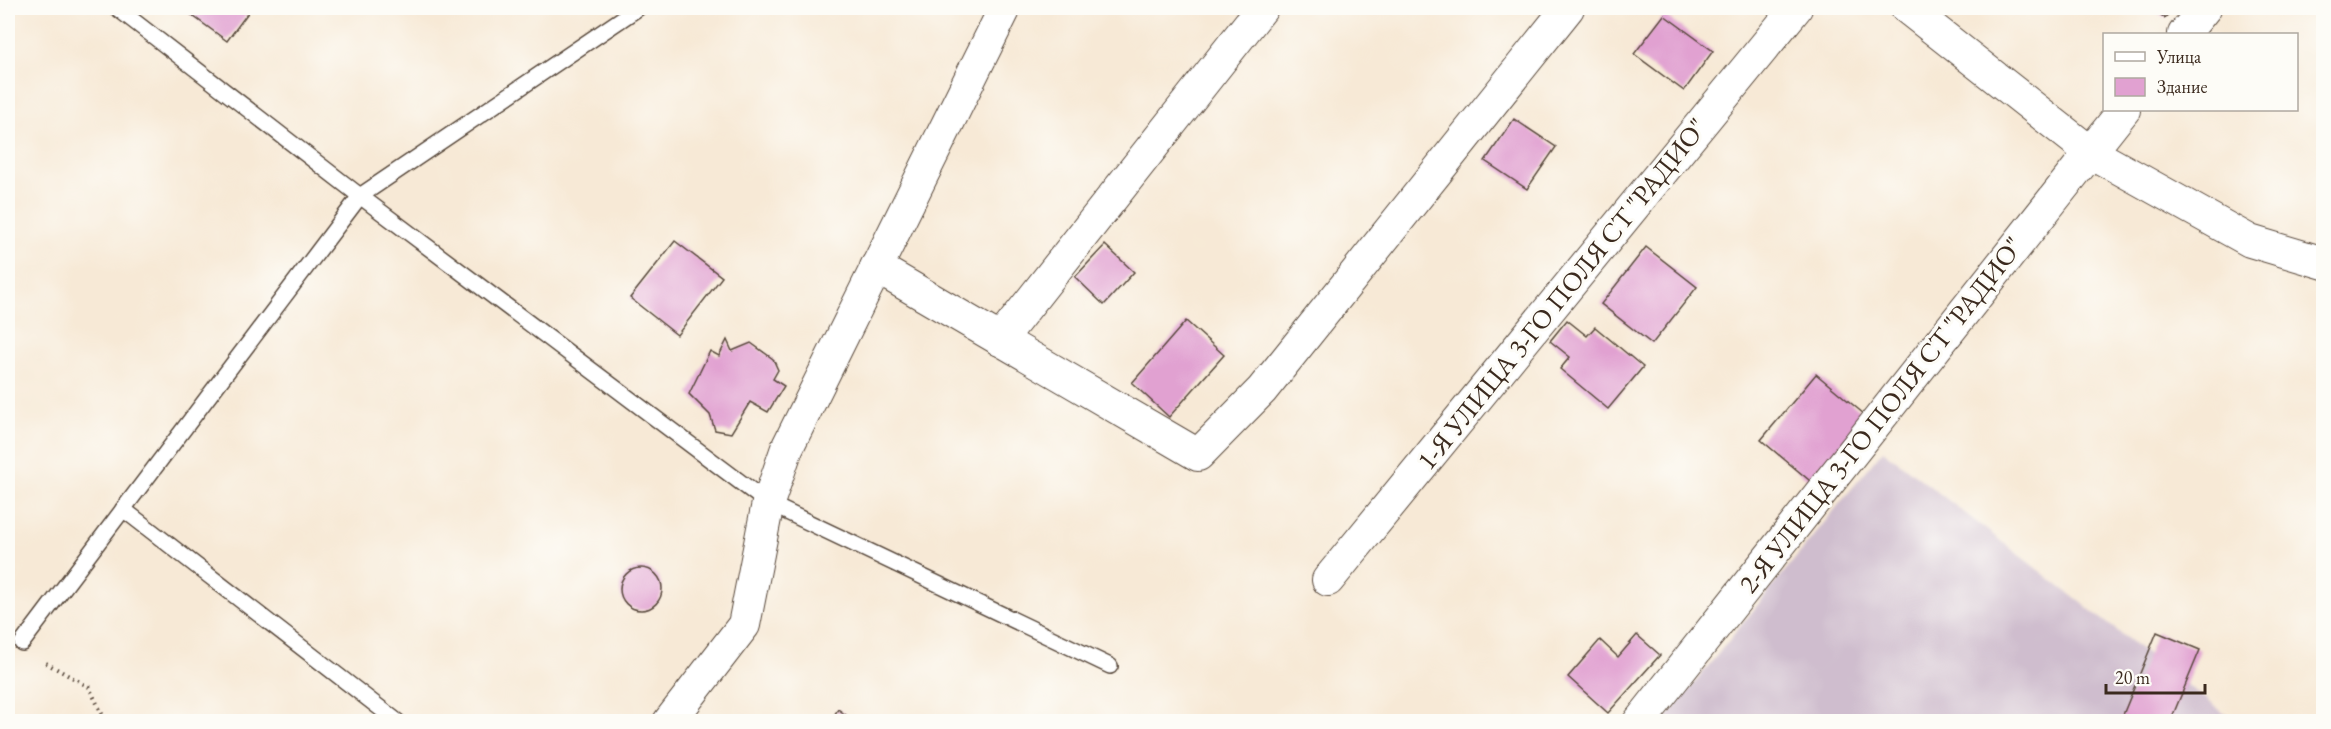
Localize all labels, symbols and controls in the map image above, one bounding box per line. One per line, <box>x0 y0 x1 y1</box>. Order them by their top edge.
legend <box>2103 33 2298 111</box>
text: Улица <box>2156 45 2202 68</box>
text: Здание <box>2157 75 2207 98</box>
street label: 1-Я УЛИЦА 3-ГО ПОЛЯ СТ "РАДИО" <box>1409 111 1715 477</box>
street label: 2-Я УЛИЦА 3-ГО ПОЛЯ СТ "РАДИО" <box>1730 229 2031 600</box>
scale bar <box>2106 657 2205 695</box>
text: 20 m <box>2115 666 2150 689</box>

